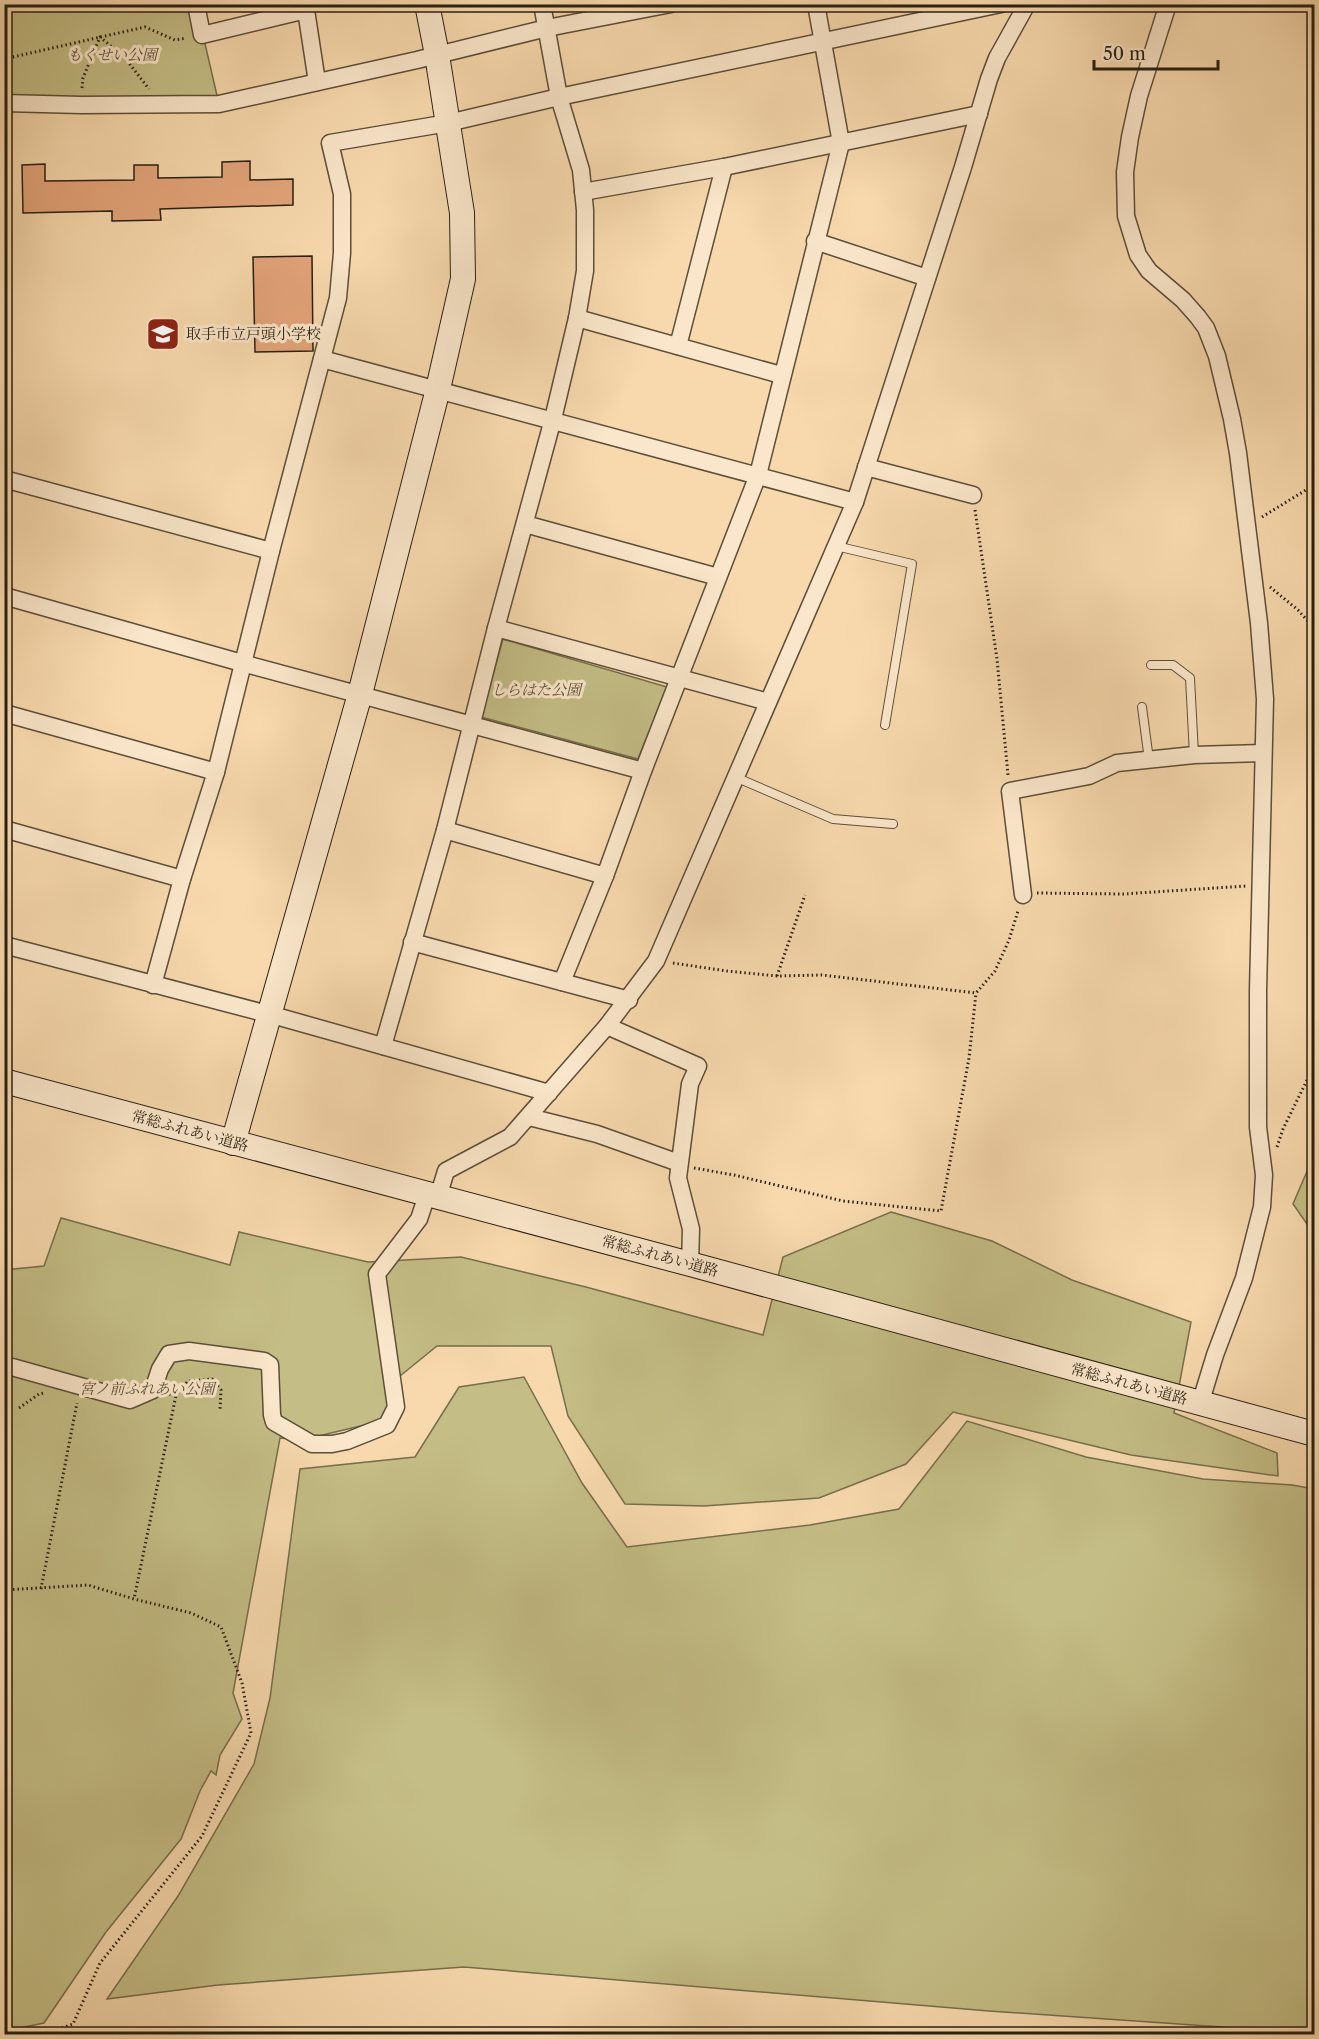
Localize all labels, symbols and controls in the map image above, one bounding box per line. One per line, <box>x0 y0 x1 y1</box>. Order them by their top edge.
scale bar <box>1094 33 1218 71</box>
text: 50 m <box>1103 43 1146 65</box>
park label: もくせい公園 <box>67 45 160 64</box>
school or university icon: 取手市立戸頭小学校 <box>145 316 181 352</box>
place label: 取手市立戸頭小学校 <box>186 324 321 343</box>
park label: しらはた公園 <box>491 680 584 699</box>
street label: 常総ふれあい道路 <box>130 1106 251 1155</box>
street label: 常総ふれあい道路 <box>600 1231 721 1280</box>
street label: 常総ふれあい道路 <box>1069 1359 1190 1408</box>
park label: 宮ノ前ふれあい公園 <box>79 1379 217 1398</box>

